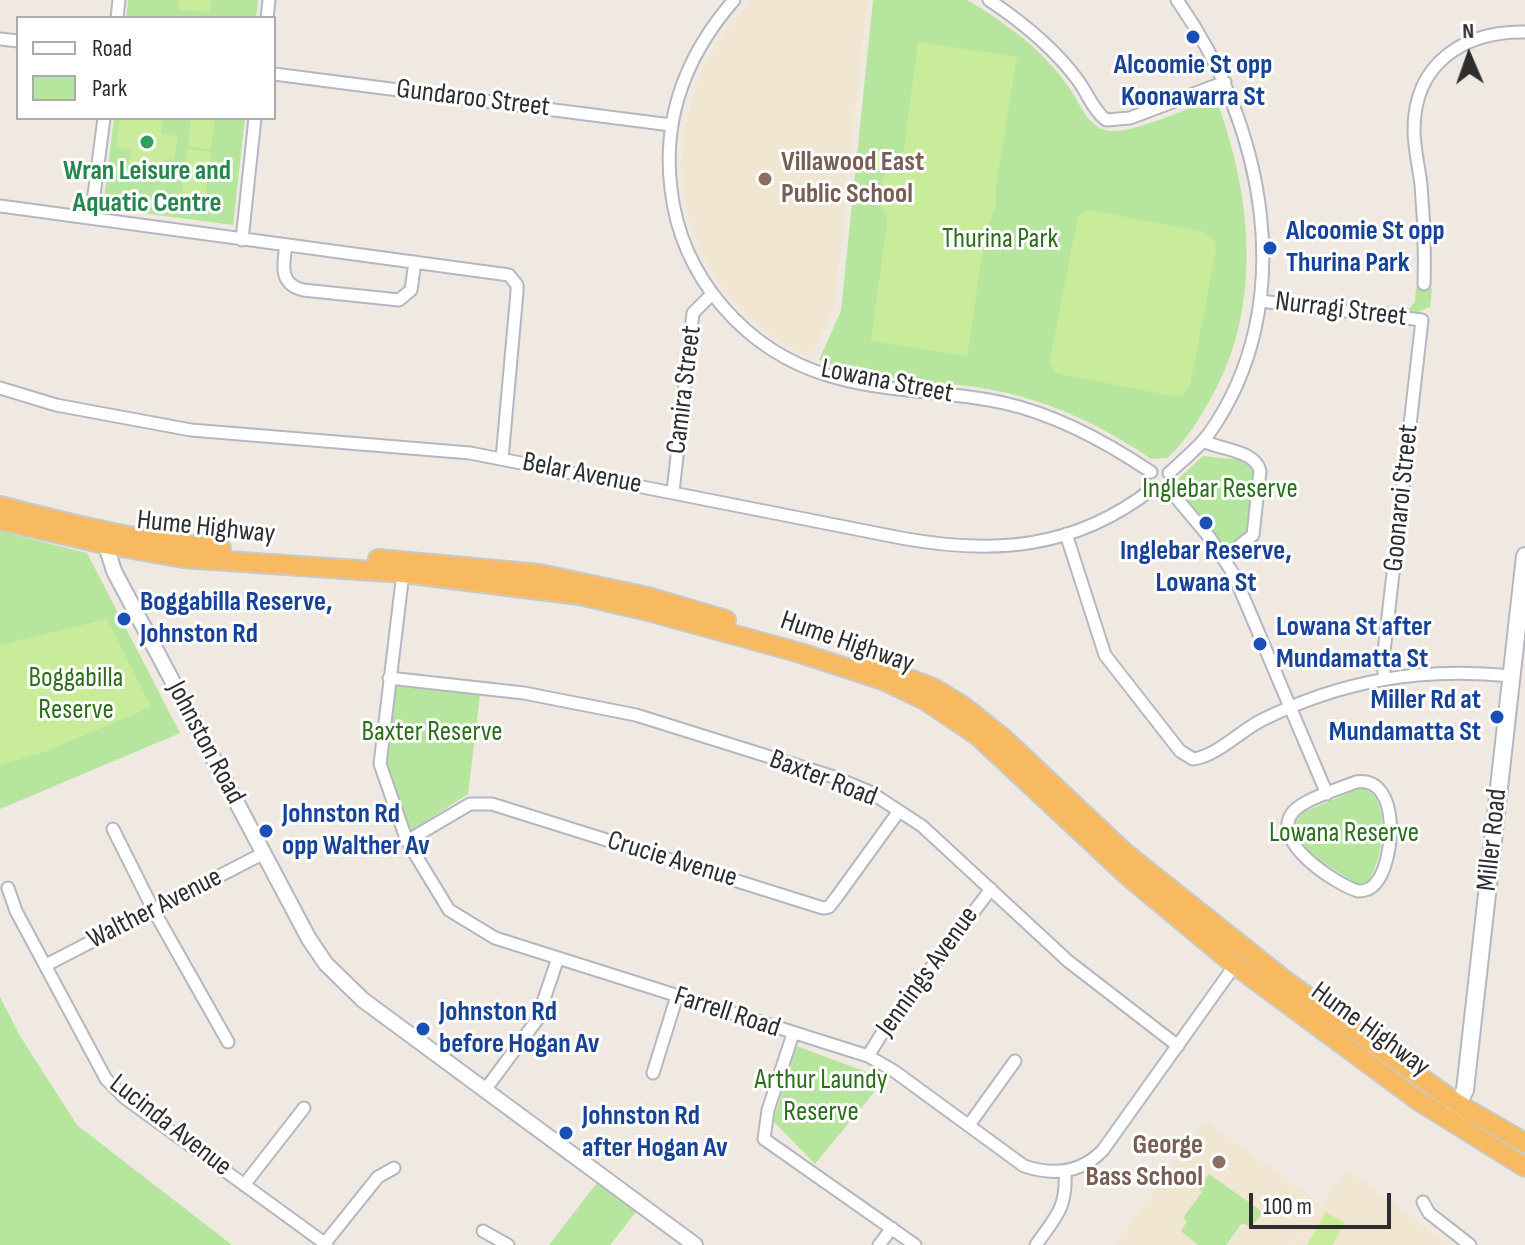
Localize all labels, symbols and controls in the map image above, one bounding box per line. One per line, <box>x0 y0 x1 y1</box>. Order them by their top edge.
legend <box>16 16 276 120</box>
north arrow <box>1429 16 1509 96</box>
text: N <box>1462 18 1474 45</box>
marker: Alcoomie St opp Koonawarra St <box>1184 28 1202 46</box>
text: Road <box>92 34 132 63</box>
place label: Alcoomie St opp Koonawarra St <box>1114 49 1272 115</box>
street label: Gundaroo Street <box>394 73 552 125</box>
text: Park <box>92 74 127 103</box>
marker: Wran Leisure and Aquatic Centre <box>138 133 156 151</box>
place label: Villawood East Public School <box>781 146 924 212</box>
place label: Wran Leisure and Aquatic Centre <box>63 155 231 221</box>
marker: Villawood East Public School <box>756 170 774 188</box>
place label: Alcoomie St opp Thurina Park <box>1286 215 1445 281</box>
park label: Thurina Park <box>942 223 1058 257</box>
marker: Alcoomie St opp Thurina Park <box>1261 239 1279 257</box>
street label: Nurragi Street <box>1273 285 1409 335</box>
street label: Camira Street <box>660 324 710 456</box>
street label: Lowana Street <box>818 353 956 411</box>
street label: Goonaroi Street <box>1378 423 1426 573</box>
street label: Belar Avenue <box>520 446 644 502</box>
park label: Inglebar Reserve <box>1142 473 1298 507</box>
street label: Hume Highway <box>135 504 277 552</box>
marker: Inglebar Reserve, Lowana St <box>1197 514 1215 532</box>
place label: Inglebar Reserve, Lowana St <box>1120 535 1292 601</box>
place label: Boggabilla Reserve, Johnston Rd <box>140 586 333 652</box>
street label: Hume Highway <box>776 604 918 682</box>
marker: Boggabilla Reserve, Johnston Rd <box>115 610 133 628</box>
place label: Lowana St after Mundamatta St <box>1276 611 1432 677</box>
marker: Lowana St after Mundamatta St <box>1251 635 1269 653</box>
park label: Boggabilla Reserve <box>29 662 123 728</box>
street label: Johnston Road <box>159 676 251 810</box>
place label: Miller Rd at Mundamatta St <box>1329 684 1481 750</box>
marker: Miller Rd at Mundamatta St <box>1488 708 1506 726</box>
park label: Baxter Reserve <box>361 716 503 750</box>
street label: Baxter Road <box>765 743 881 815</box>
street label: Miller Road <box>1471 787 1515 893</box>
place label: Johnston Rd opp Walther Av <box>282 798 430 864</box>
park label: Lowana Reserve <box>1269 817 1419 851</box>
marker: Johnston Rd opp Walther Av <box>257 822 275 840</box>
street label: Crucie Avenue <box>603 824 741 896</box>
street label: Walther Avenue <box>82 861 228 957</box>
street label: Jennings Avenue <box>870 901 986 1043</box>
street label: Hume Highway <box>1304 976 1436 1084</box>
street label: Farrell Road <box>670 980 784 1046</box>
place label: Johnston Rd before Hogan Av <box>439 996 600 1062</box>
marker: Johnston Rd before Hogan Av <box>414 1020 432 1038</box>
park label: Arthur Laundy Reserve <box>755 1064 887 1130</box>
street label: Lucinda Avenue <box>102 1068 238 1184</box>
place label: Johnston Rd after Hogan Av <box>582 1100 728 1166</box>
marker: Johnston Rd after Hogan Av <box>557 1124 575 1142</box>
place label: George Bass School <box>1085 1129 1203 1195</box>
marker: George Bass School <box>1210 1153 1228 1171</box>
scale bar <box>1253 1177 1395 1227</box>
text: 100 m <box>1263 1192 1312 1221</box>

